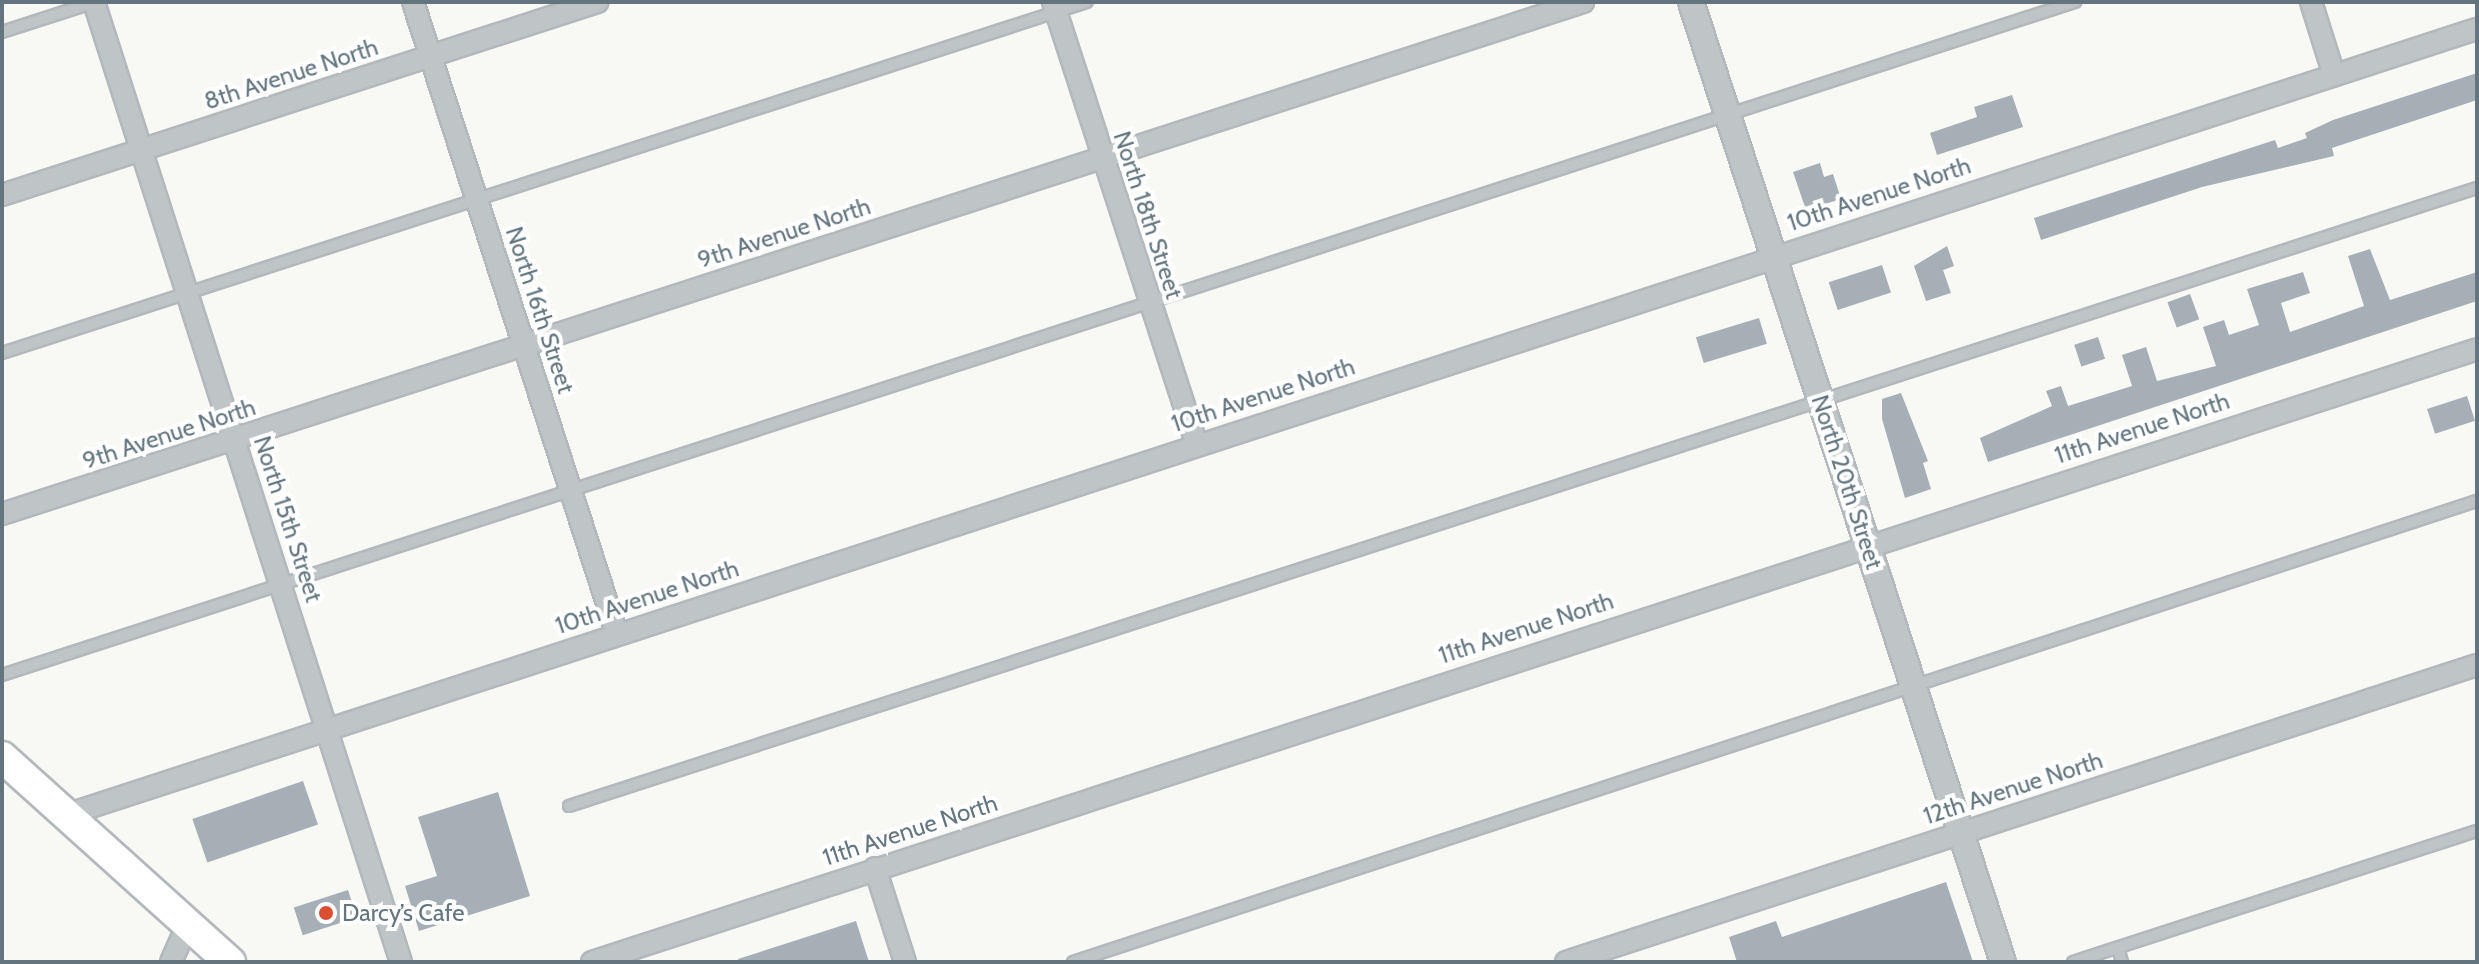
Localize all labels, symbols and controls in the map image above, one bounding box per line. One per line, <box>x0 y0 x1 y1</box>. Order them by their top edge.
street label: 8th Avenue North <box>200 32 382 116</box>
street label: North 18th Street <box>1107 128 1189 302</box>
street label: 10th Avenue North <box>1784 151 1974 237</box>
street label: 9th Avenue North <box>694 191 874 275</box>
street label: North 16th Street <box>500 223 580 397</box>
street label: 10th Avenue North <box>1168 352 1358 438</box>
street label: 11th Avenue North <box>2051 386 2233 470</box>
street label: North 20th Street <box>1805 391 1889 573</box>
street label: 9th Avenue North <box>79 392 259 476</box>
street label: North 15th Street <box>248 432 328 606</box>
street label: 10th Avenue North <box>552 554 742 640</box>
street label: 11th Avenue North <box>1435 586 1617 670</box>
street label: 12th Avenue North <box>1920 745 2106 831</box>
street label: 11th Avenue North <box>819 788 1001 872</box>
place label: Darcy’s Cafe <box>342 899 464 927</box>
marker: Darcy’s Cafe <box>317 904 335 922</box>

